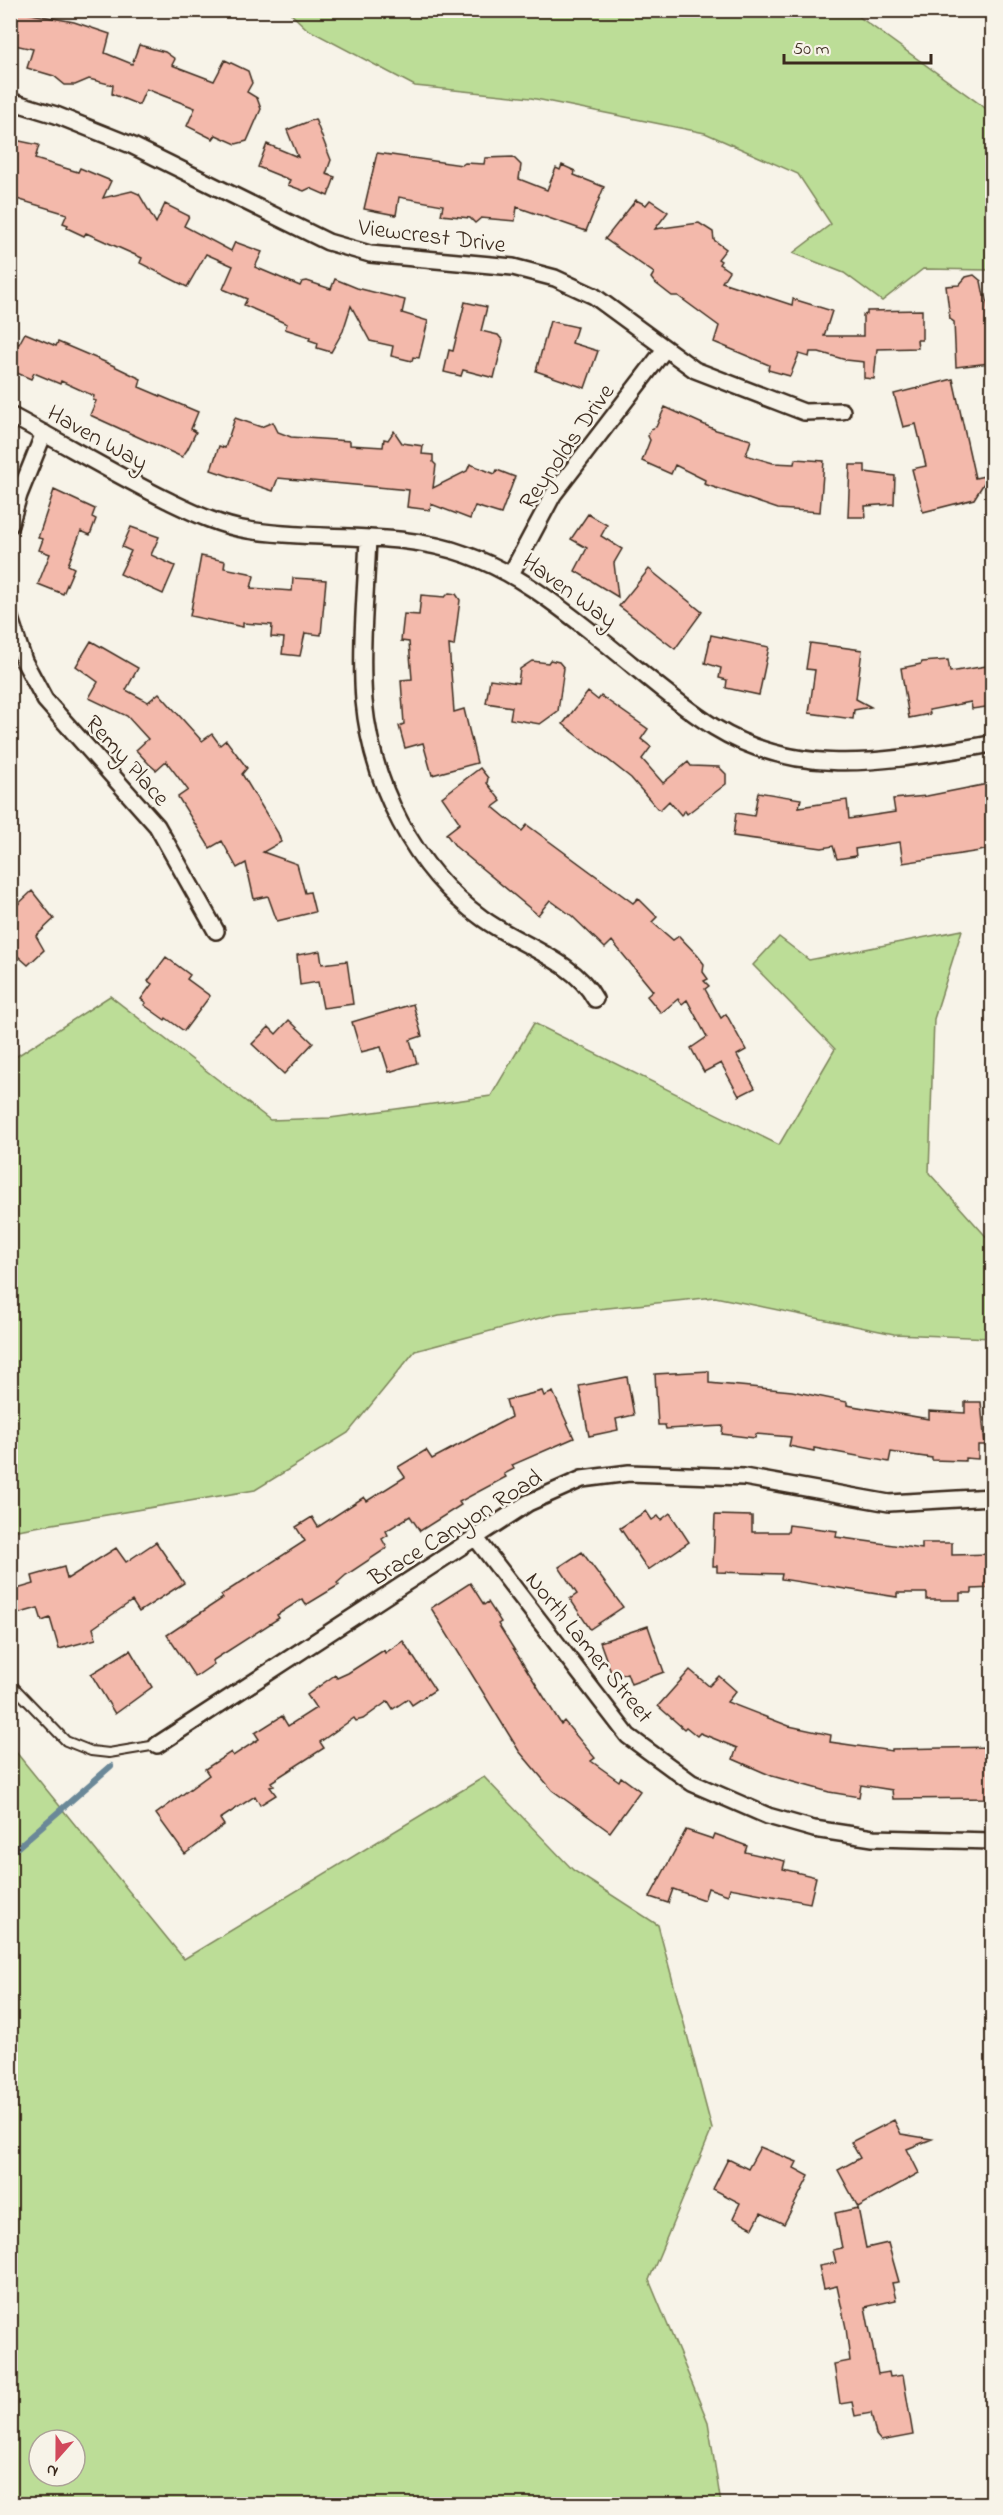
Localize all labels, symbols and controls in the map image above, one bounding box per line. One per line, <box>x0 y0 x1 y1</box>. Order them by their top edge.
scale bar <box>784 27 931 65</box>
text: 50 m <box>793 37 830 63</box>
street label: Viewcrest Drive <box>355 211 508 264</box>
street label: Reynolds Drive <box>512 377 625 518</box>
street label: Haven Way <box>40 397 154 482</box>
street label: Haven Way <box>513 545 623 639</box>
street label: Remy Place <box>75 708 177 816</box>
street label: Brace Canyon Road <box>362 1461 551 1598</box>
street label: North Lamer Street <box>516 1565 660 1732</box>
north arrow <box>27 2428 87 2488</box>
text: N <box>43 2457 62 2483</box>

